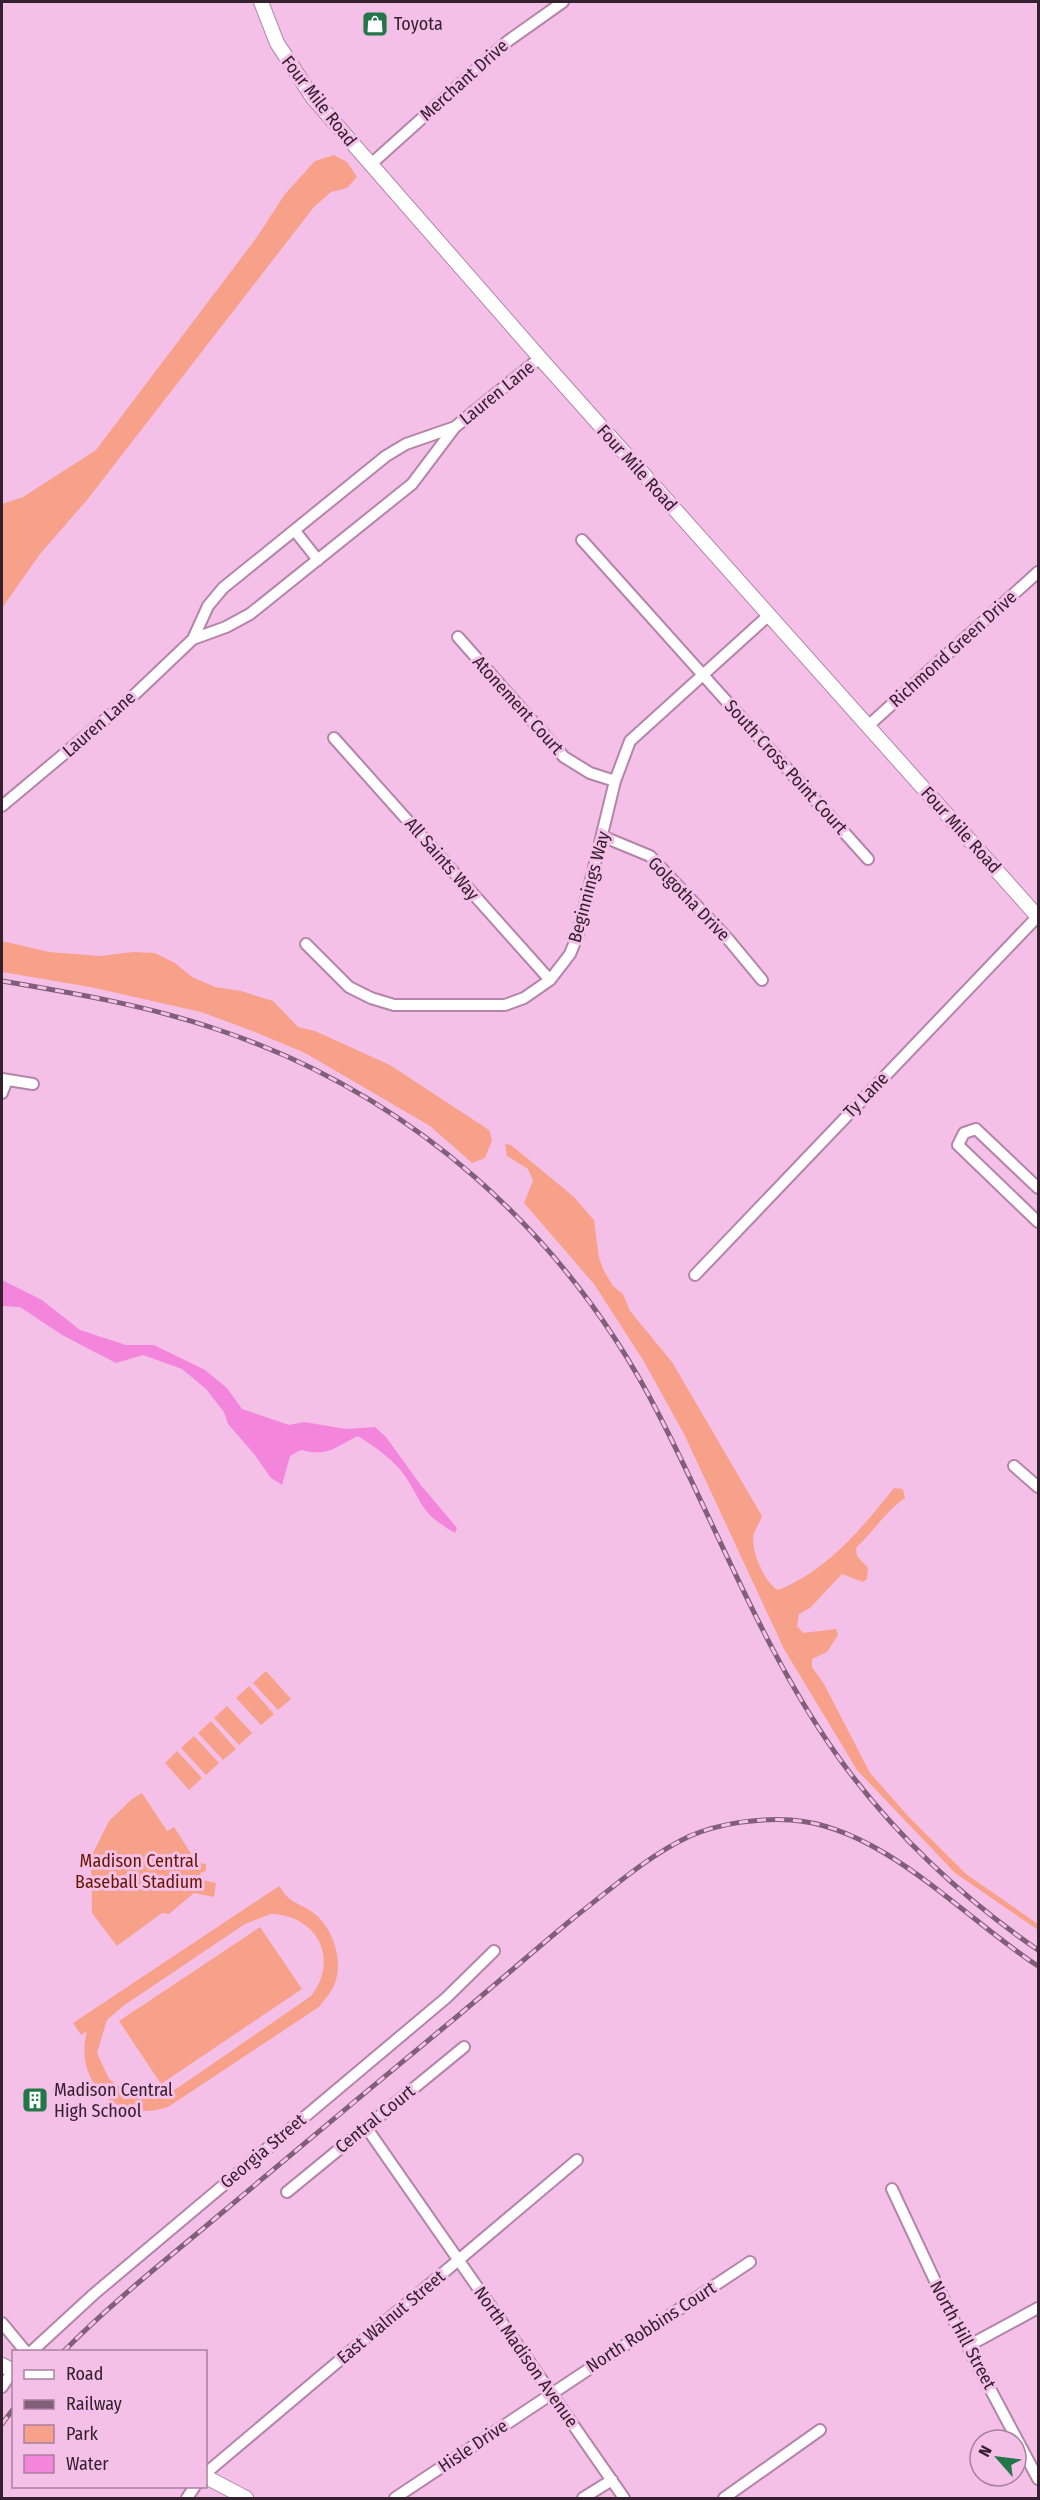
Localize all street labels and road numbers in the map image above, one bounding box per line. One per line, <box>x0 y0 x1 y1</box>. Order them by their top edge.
street label: Merchant Drive <box>415 35 513 125</box>
street label: Four Mile Road <box>277 51 361 151</box>
street label: Lauren Lane <box>455 356 539 430</box>
street label: Four Mile Road <box>592 420 682 516</box>
street label: Richmond Green Drive <box>885 586 1021 712</box>
street label: Atonement Court <box>468 651 568 759</box>
street label: Lauren Lane <box>58 686 140 762</box>
street label: South Cross Point Court <box>720 695 852 839</box>
street label: Four Mile Road <box>916 782 1006 878</box>
street label: All Saints Way <box>400 813 484 905</box>
street label: Beginnings Way <box>564 829 614 945</box>
street label: Golgotha Drive <box>643 852 735 946</box>
street label: Ty Lane <box>839 1068 893 1122</box>
street label: Central Court <box>331 2080 419 2158</box>
street label: Georgia Street <box>216 2109 310 2193</box>
street label: East Walnut Street <box>332 2265 450 2369</box>
street label: North Robbins Court <box>582 2277 720 2377</box>
street label: North Hill Street <box>925 2277 1001 2393</box>
street label: North Madison Avenue <box>469 2282 583 2432</box>
street label: Hisle Drive <box>434 2415 512 2477</box>

